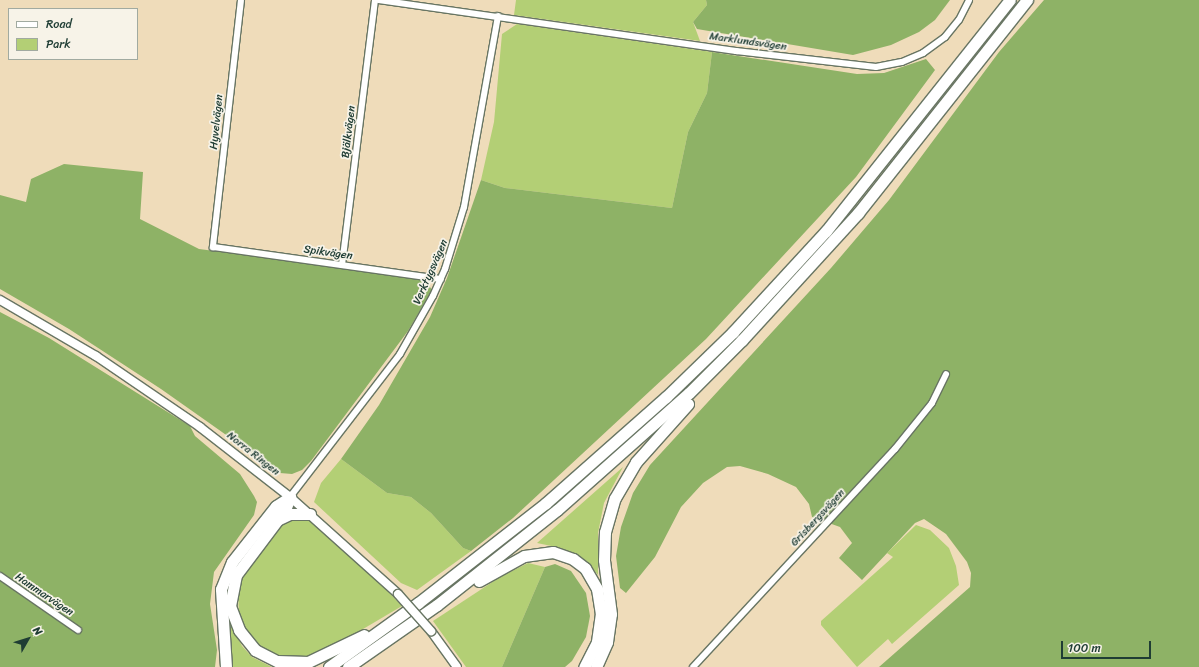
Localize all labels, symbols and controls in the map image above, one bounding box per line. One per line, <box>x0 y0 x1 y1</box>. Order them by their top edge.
legend <box>8 8 138 60</box>
text: Road <box>46 13 72 35</box>
street label: Marklundsvägen <box>708 30 788 54</box>
text: Park <box>46 33 71 55</box>
street label: Hyvelvägen <box>208 94 226 150</box>
street label: Bjälkvägen <box>339 105 359 159</box>
street label: Verktygsvägen <box>411 237 451 307</box>
street label: Spikvägen <box>303 243 353 263</box>
street label: Norra Ringen <box>224 429 282 479</box>
street label: Grisbergsvägen <box>788 487 848 549</box>
street label: Hammarvägen <box>12 571 76 619</box>
north arrow <box>8 619 48 659</box>
text: N <box>28 622 47 640</box>
scale bar <box>1063 633 1153 659</box>
text: 100 m <box>1068 637 1101 659</box>

